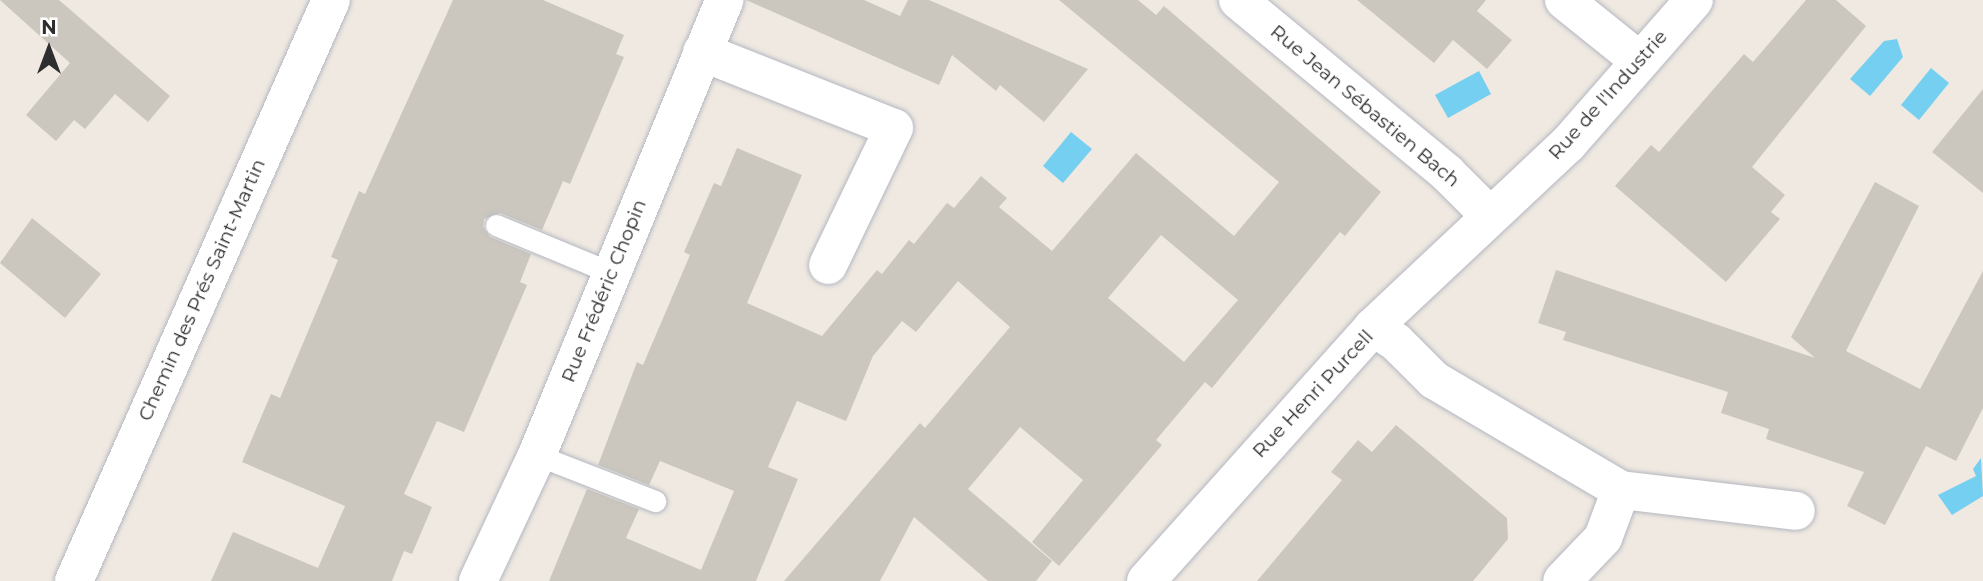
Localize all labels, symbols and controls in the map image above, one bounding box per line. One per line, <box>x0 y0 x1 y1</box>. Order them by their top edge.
north arrow <box>14 14 84 84</box>
text: N <box>41 16 57 39</box>
street label: Rue Jean Sébastien Bach <box>1266 20 1464 192</box>
street label: Rue de l'Industrie <box>1544 25 1672 165</box>
street label: Chemin des Prés Saint-Martin <box>134 155 270 425</box>
street label: Rue Frédéric Chopin <box>557 196 651 386</box>
street label: Rue Henri Purcell <box>1248 325 1378 463</box>

